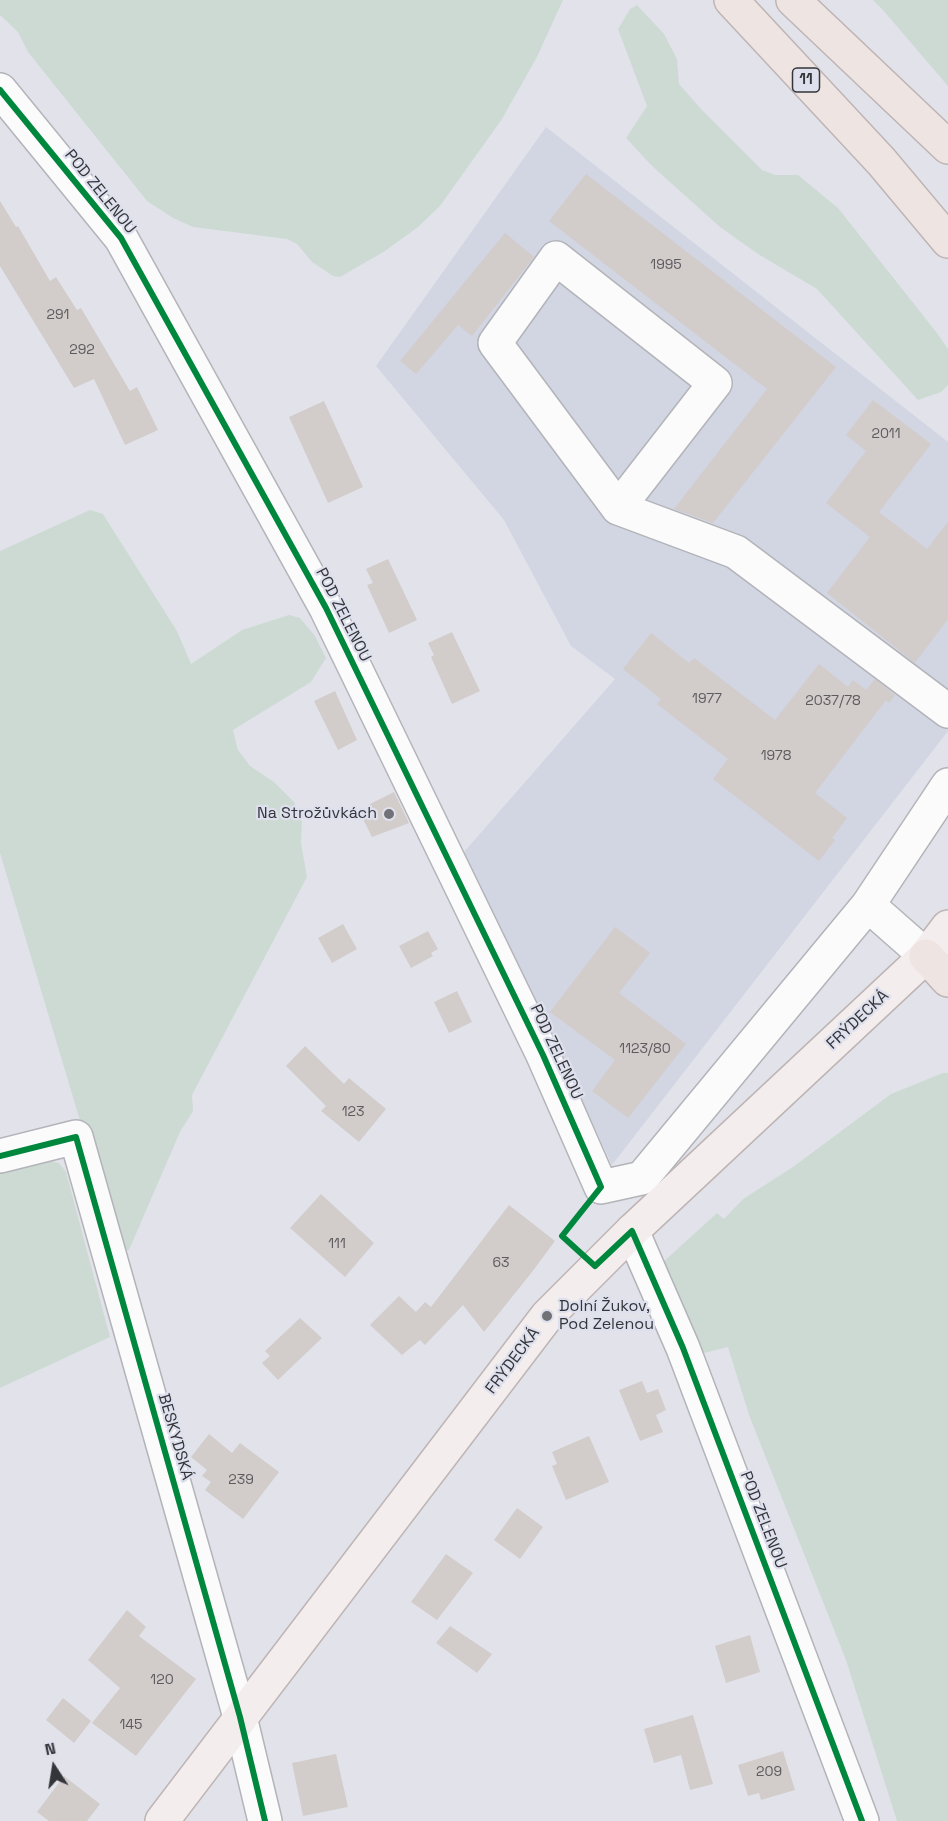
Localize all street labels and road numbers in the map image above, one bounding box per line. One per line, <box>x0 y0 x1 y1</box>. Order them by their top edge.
road number: 11 <box>792 68 820 92</box>
street label: POD ZELENOU <box>60 146 140 238</box>
street label: POD ZELENOU <box>311 565 375 665</box>
street label: FRÝDECKÁ <box>823 986 893 1054</box>
street label: POD ZELENOU <box>526 1001 586 1103</box>
street label: FRÝDECKÁ <box>482 1324 544 1398</box>
street label: BESKYDSKÁ <box>153 1391 197 1483</box>
street label: POD ZELENOU <box>736 1469 790 1571</box>

